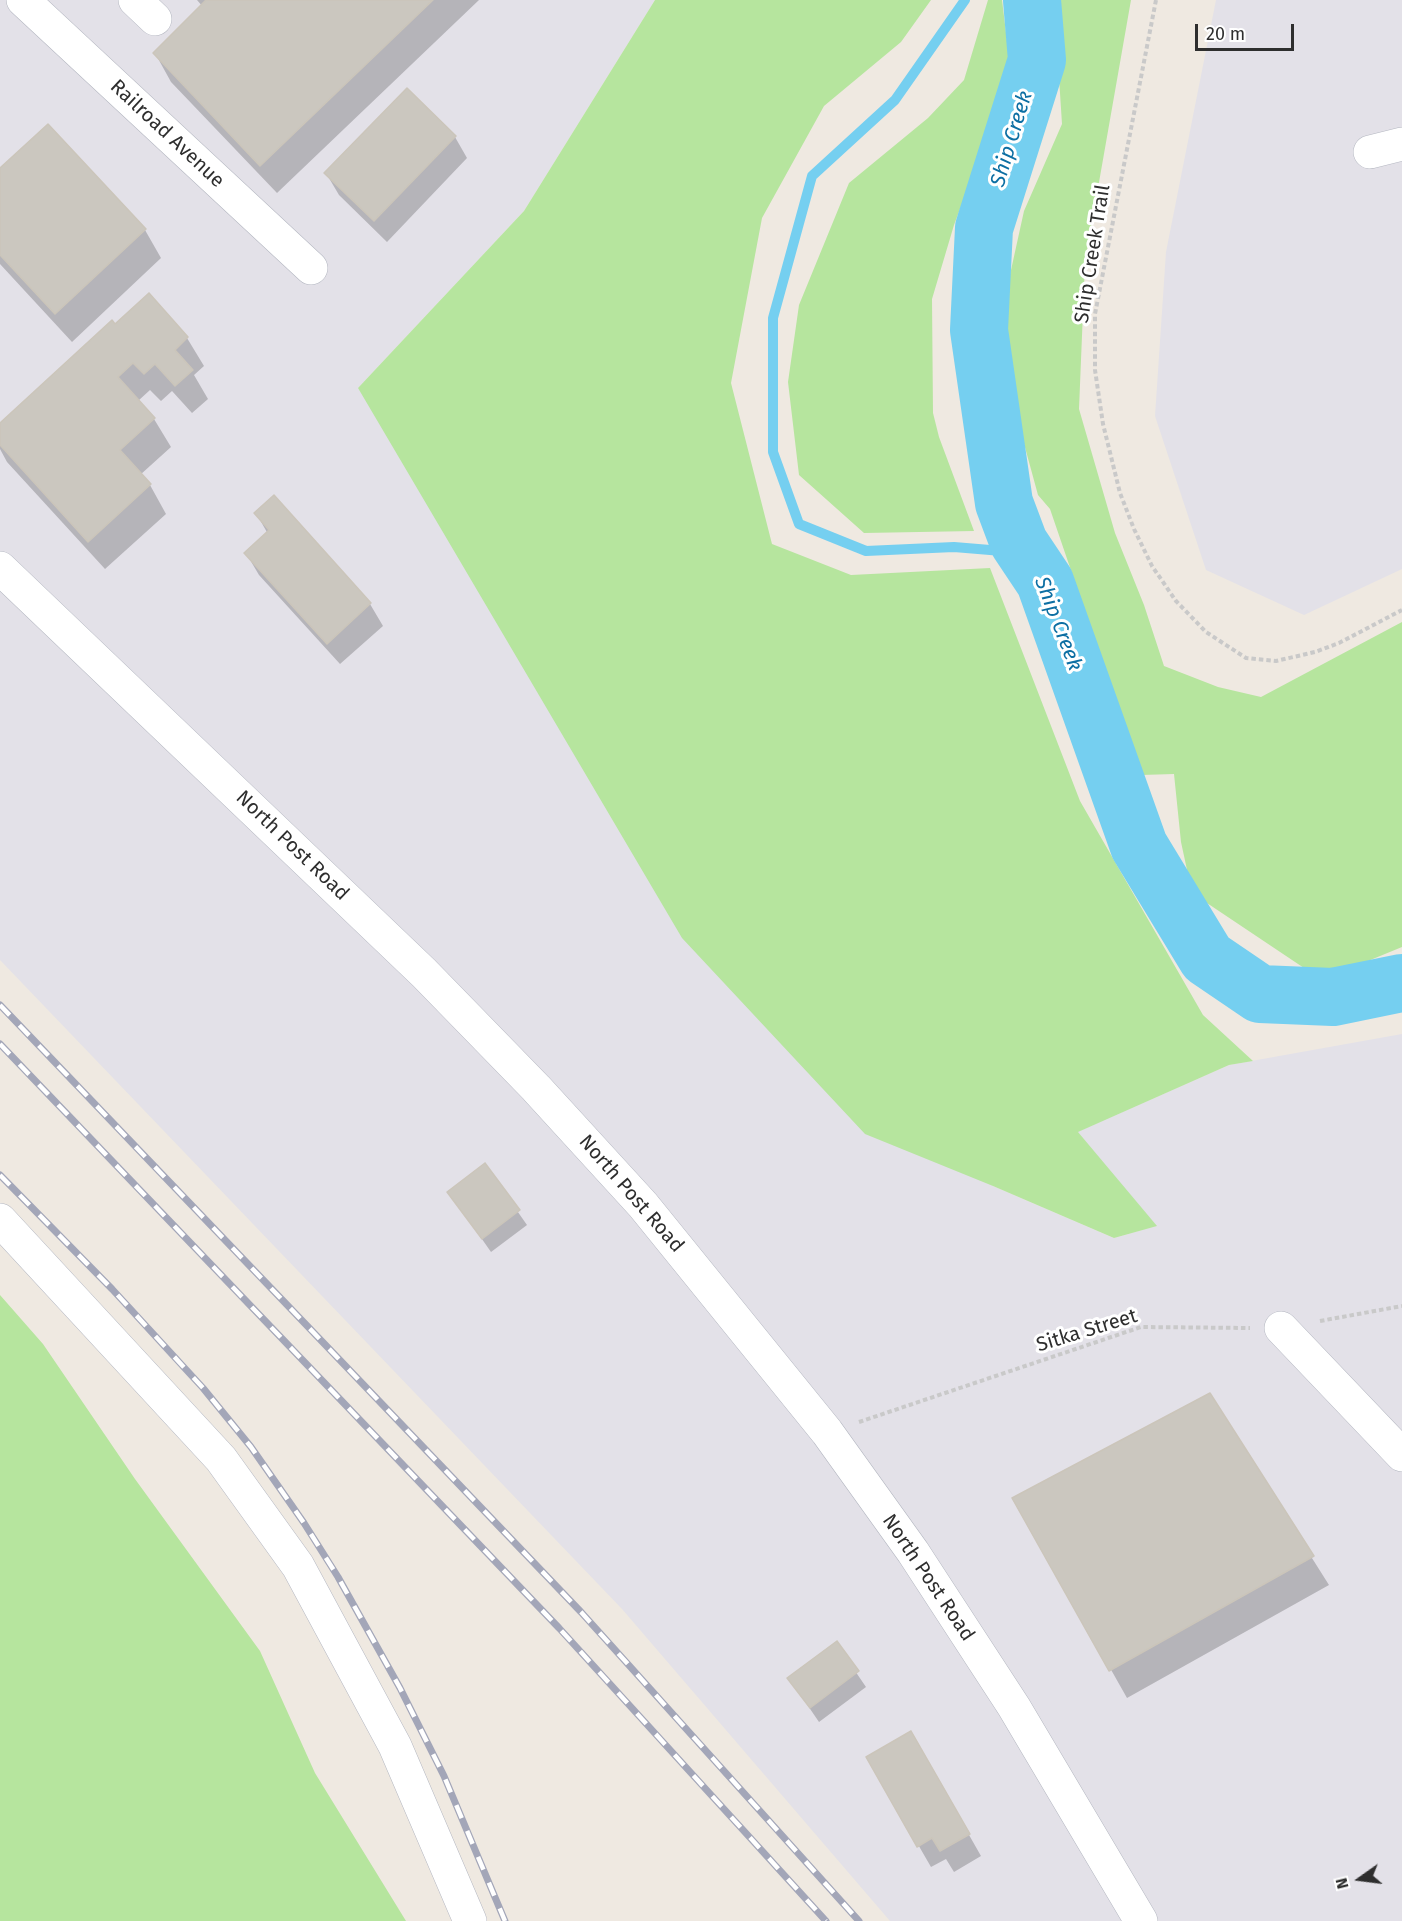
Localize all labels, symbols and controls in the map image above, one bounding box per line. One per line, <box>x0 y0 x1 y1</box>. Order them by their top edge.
scale bar <box>1198 12 1297 50</box>
text: 20 m <box>1206 23 1245 45</box>
street label: Railroad Avenue <box>105 75 229 193</box>
water label: Ship Creek <box>986 88 1038 190</box>
street label: Ship Creek Trail <box>1070 183 1116 325</box>
water label: Ship Creek <box>1029 573 1087 675</box>
street label: North Post Road <box>230 786 354 906</box>
street label: North Post Road <box>573 1130 689 1258</box>
street label: Sitka Street <box>1034 1304 1140 1358</box>
street label: North Post Road <box>877 1510 979 1646</box>
north arrow <box>1330 1849 1390 1909</box>
text: N <box>1332 1876 1353 1891</box>

